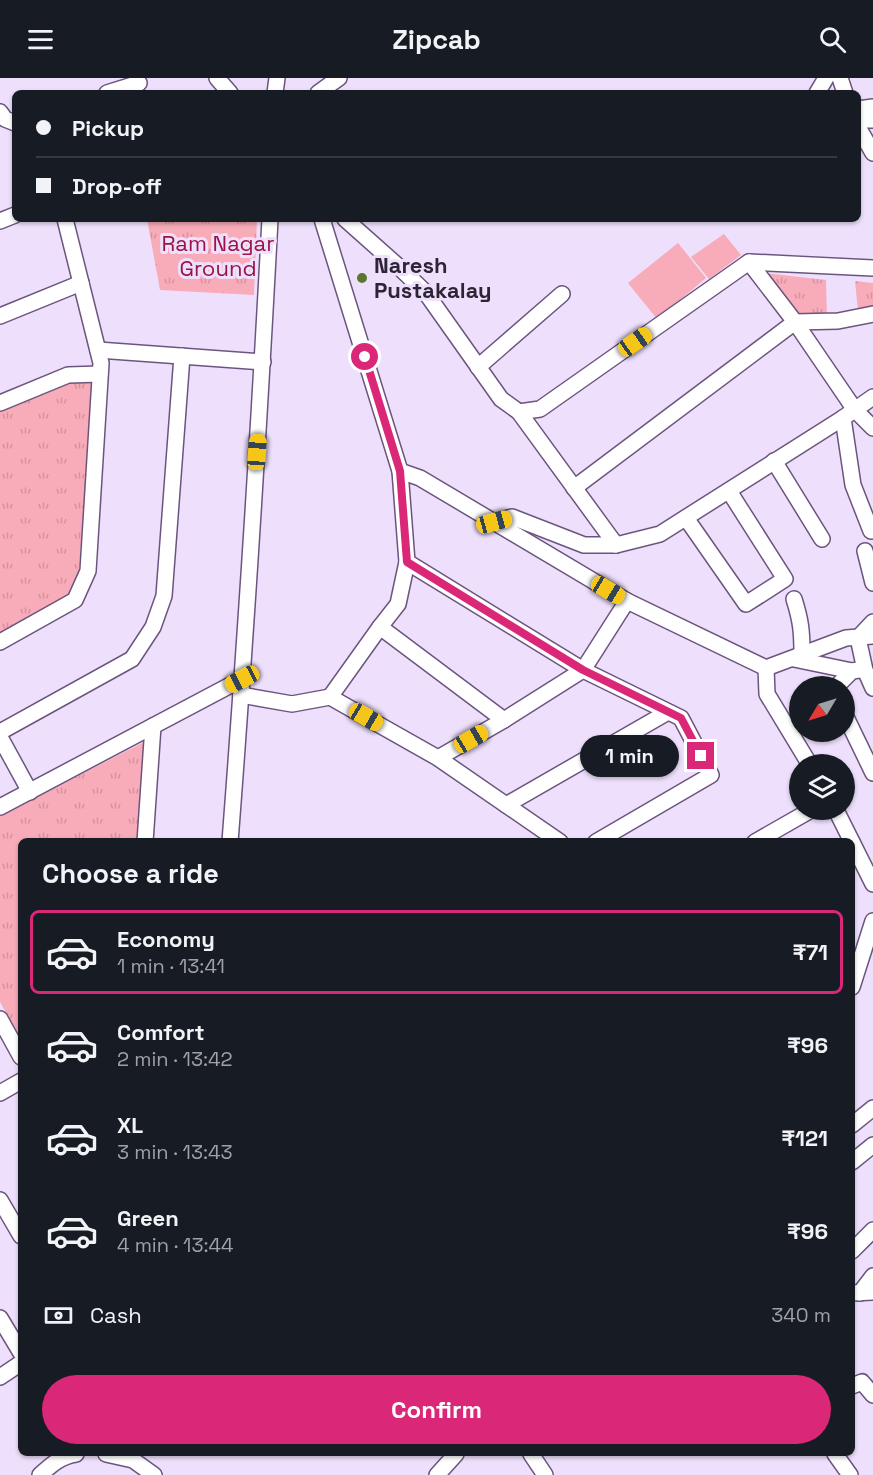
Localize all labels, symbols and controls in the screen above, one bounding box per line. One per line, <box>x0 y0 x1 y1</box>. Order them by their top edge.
text: Zipcab <box>392 22 481 57</box>
icon: menu <box>24 23 57 56</box>
icon: search <box>816 23 849 56</box>
text: Pickup <box>72 114 144 142</box>
text: Drop-off <box>72 172 162 200</box>
park label: Ram Nagar Ground <box>161 229 275 282</box>
place label: Naresh Pustakalay <box>374 251 492 304</box>
marker: Naresh Pustakalay <box>355 271 369 285</box>
car <box>615 324 655 360</box>
route start <box>351 343 378 370</box>
car <box>247 433 267 471</box>
car <box>474 509 514 535</box>
car <box>588 573 628 607</box>
car <box>222 663 262 695</box>
north arrow <box>789 676 855 742</box>
map controls <box>789 676 855 820</box>
car <box>346 700 386 734</box>
car <box>451 722 491 756</box>
callout: 1 min <box>581 735 680 777</box>
route end <box>687 742 714 769</box>
text: 1 min <box>605 743 654 769</box>
button: layers <box>789 754 855 820</box>
text: Choose a ride <box>42 856 219 891</box>
icon: car <box>45 925 99 979</box>
text: Economy <box>117 925 215 953</box>
text: ₹71 <box>792 938 828 966</box>
text: 1 min · 13:41 <box>117 953 225 979</box>
icon: car <box>45 1018 99 1072</box>
text: Comfort <box>117 1018 205 1046</box>
text: ₹96 <box>787 1031 828 1059</box>
text: 2 min · 13:42 <box>117 1046 233 1072</box>
icon: car <box>45 1111 99 1165</box>
text: XL <box>117 1111 143 1139</box>
text: ₹121 <box>781 1124 828 1152</box>
text: 3 min · 13:43 <box>117 1139 233 1165</box>
icon: car <box>45 1204 99 1258</box>
text: Green <box>117 1204 179 1232</box>
text: ₹96 <box>787 1217 828 1245</box>
text: 4 min · 13:44 <box>117 1232 234 1258</box>
icon: cash <box>42 1299 75 1332</box>
text: Cash <box>90 1301 142 1329</box>
text: 340 m <box>771 1302 831 1328</box>
button: Confirm <box>42 1375 831 1444</box>

